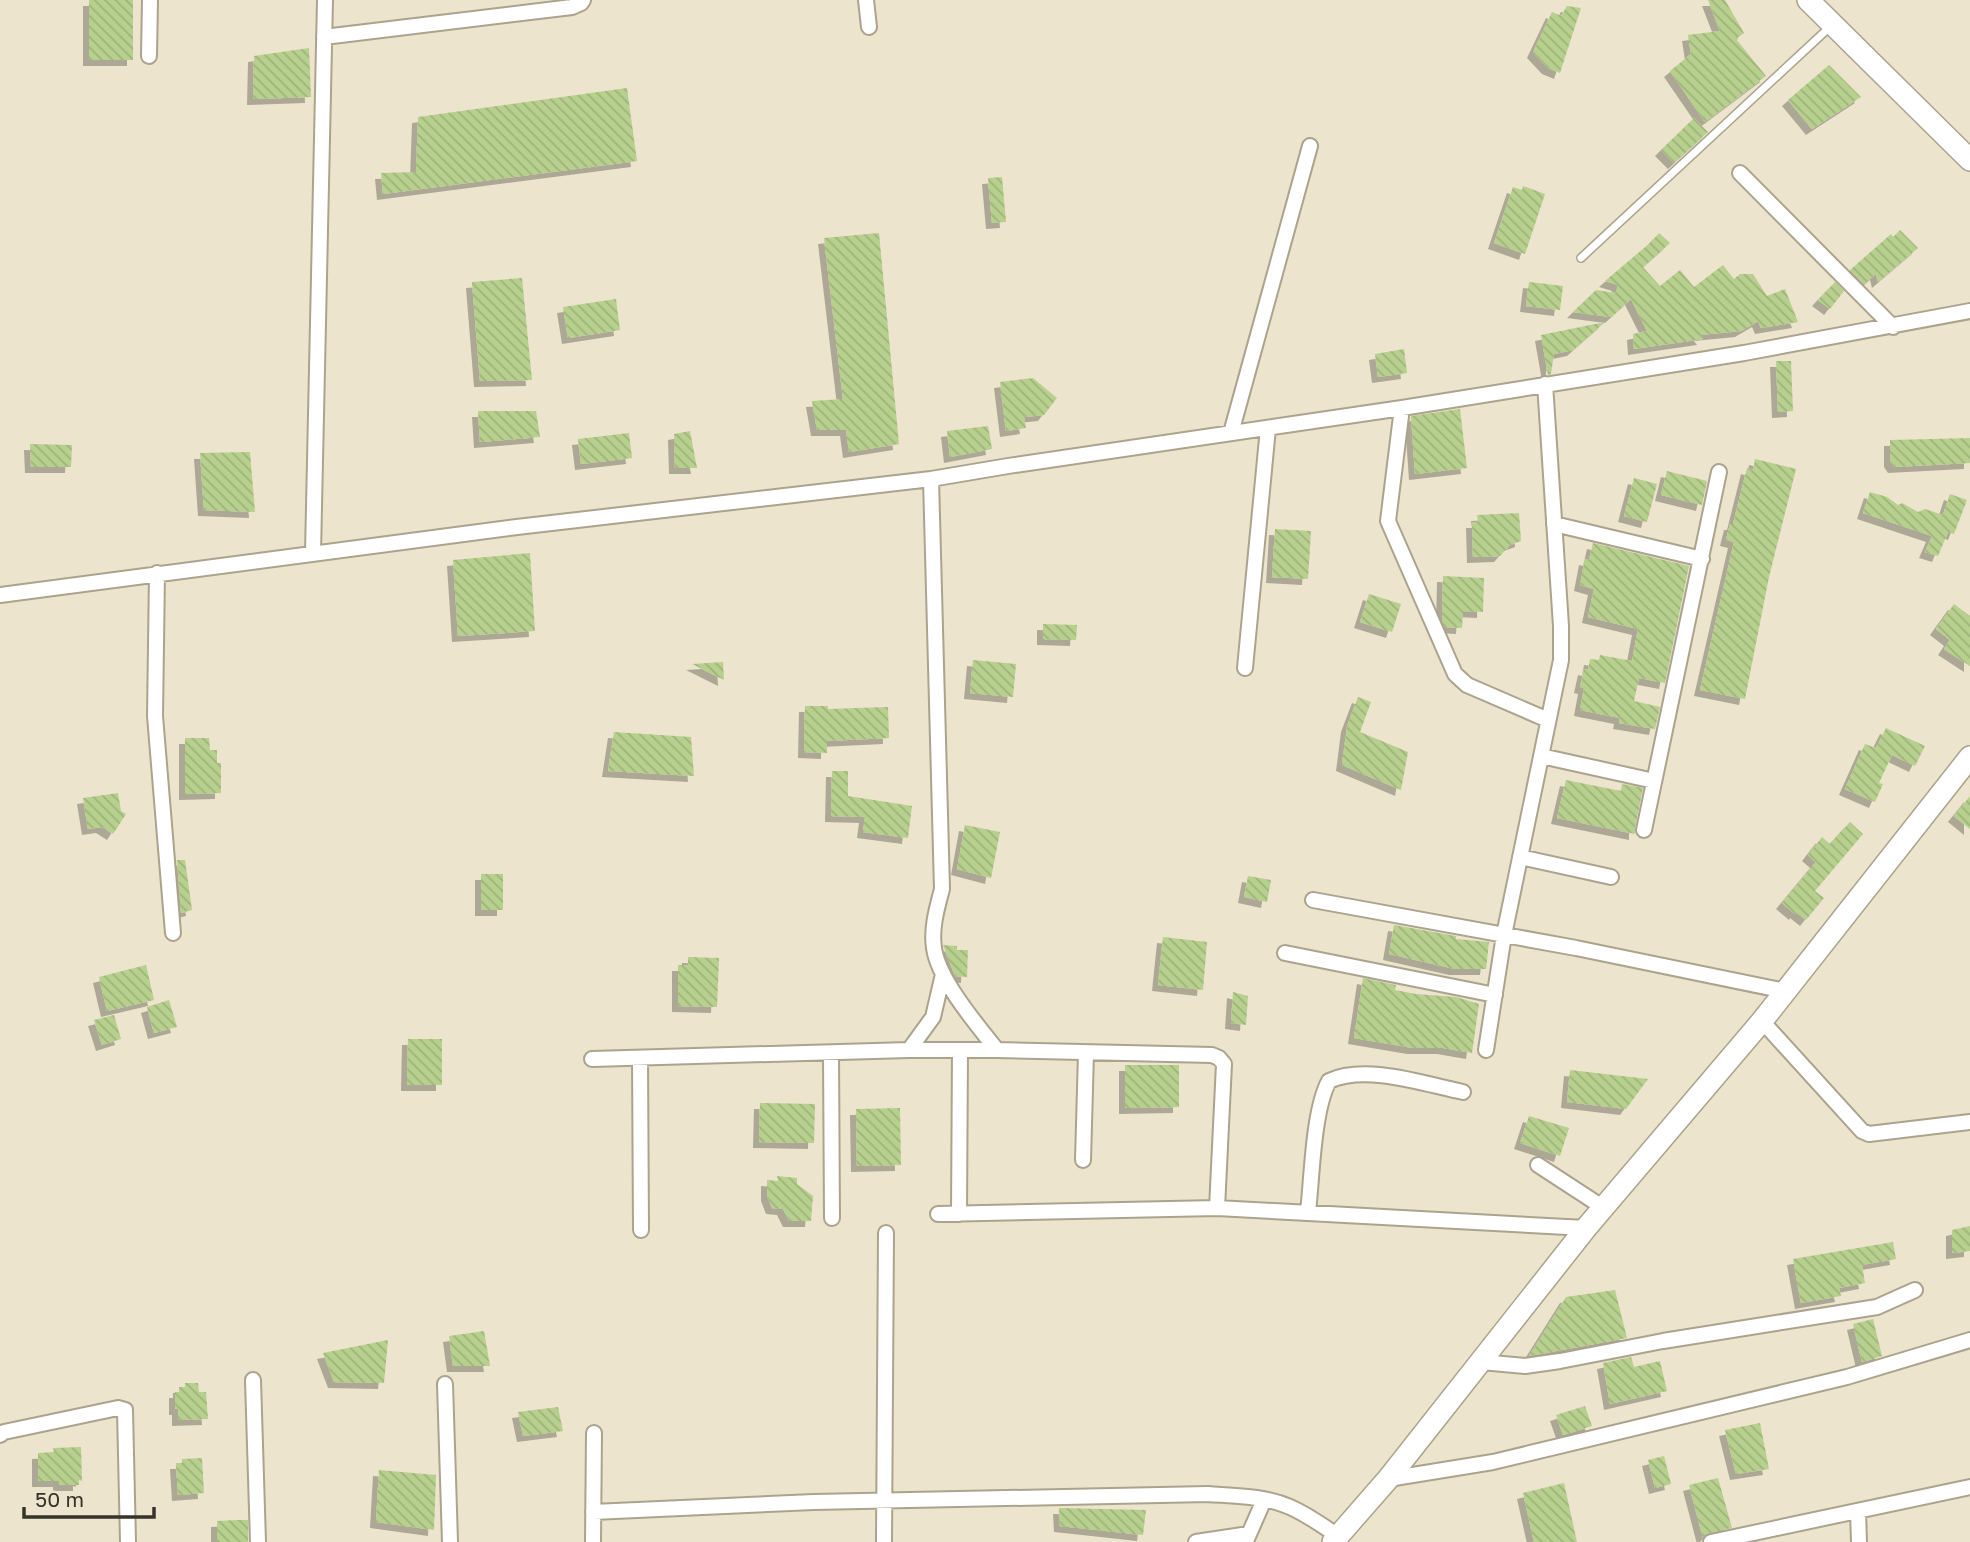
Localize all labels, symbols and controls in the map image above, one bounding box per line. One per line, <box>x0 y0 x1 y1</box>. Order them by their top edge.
scale bar <box>24 1476 154 1520</box>
text: 50 m <box>35 1486 84 1512</box>

